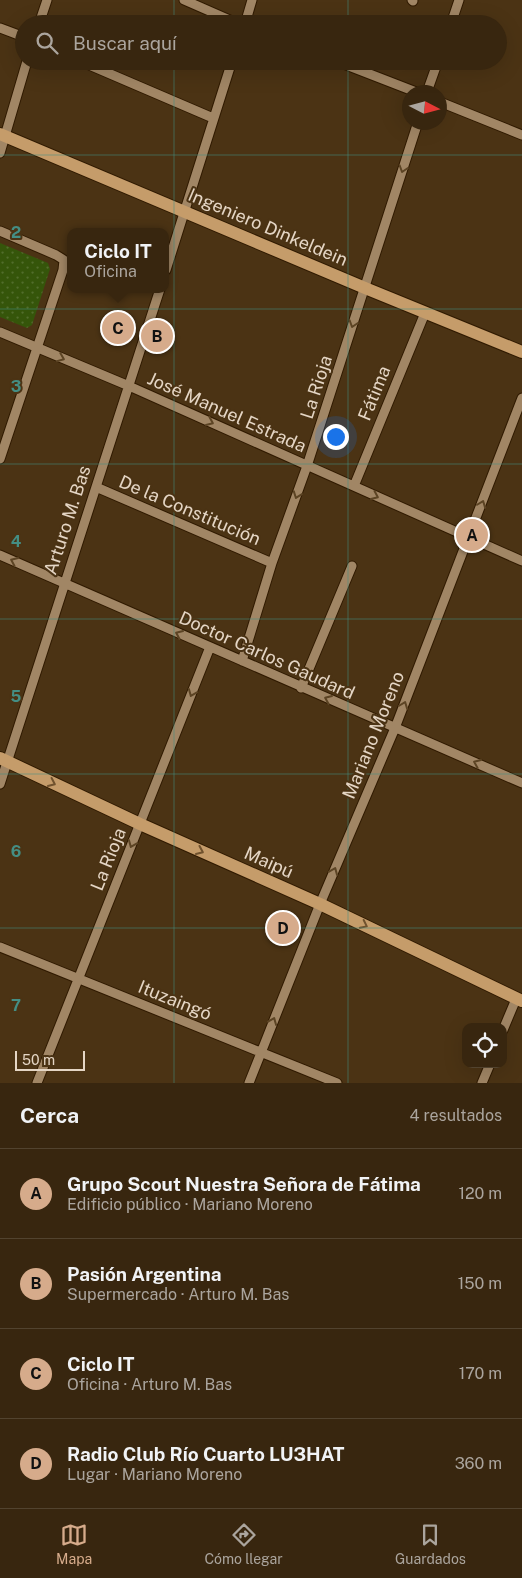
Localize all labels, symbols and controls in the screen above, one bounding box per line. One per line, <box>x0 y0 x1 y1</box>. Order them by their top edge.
search box <box>15 15 507 70</box>
icon: search <box>33 29 61 57</box>
text: Buscar aquí <box>73 32 177 54</box>
north arrow <box>402 85 447 130</box>
one-way arrow <box>399 164 409 173</box>
street label: Ingeniero Dinkeldein <box>185 184 351 270</box>
text: 2 <box>11 223 21 242</box>
popup <box>67 228 169 293</box>
text: Ciclo IT <box>84 240 152 262</box>
text: Oficina <box>84 262 137 281</box>
pin: C <box>102 309 134 347</box>
pin: B <box>141 317 173 355</box>
one-way arrow <box>349 319 359 327</box>
one-way arrow <box>56 352 65 362</box>
street label: La Rioja <box>296 352 336 422</box>
street label: Fátima <box>354 363 394 423</box>
street label: José Manuel Estrada <box>144 368 310 456</box>
text: 3 <box>11 377 21 396</box>
one-way arrow <box>205 416 214 427</box>
your location <box>323 424 349 450</box>
street label: Arturo M. Bas <box>39 463 95 577</box>
street label: De la Constitución <box>116 471 264 549</box>
one-way arrow <box>370 489 379 500</box>
one-way arrow <box>293 490 303 498</box>
one-way arrow <box>476 501 486 509</box>
pin: A <box>456 516 488 554</box>
text: 4 <box>11 532 22 551</box>
one-way arrow <box>10 557 19 568</box>
street label: Doctor Carlos Gaudard <box>176 607 358 703</box>
one-way arrow <box>175 630 184 641</box>
street label: Mariano Moreno <box>338 668 408 802</box>
text: 5 <box>11 687 22 706</box>
one-way arrow <box>188 688 198 697</box>
one-way arrow <box>324 695 333 706</box>
one-way arrow <box>398 701 408 710</box>
one-way arrow <box>473 759 482 770</box>
one-way arrow <box>47 776 56 787</box>
street label: La Rioja <box>86 825 130 893</box>
one-way arrow <box>128 839 138 848</box>
text: 6 <box>11 842 21 861</box>
street label: Maipú <box>241 842 297 882</box>
one-way arrow <box>195 844 204 855</box>
one-way arrow <box>328 867 338 876</box>
pin: D <box>267 909 299 947</box>
one-way arrow <box>359 919 368 929</box>
street label: Ituzaingó <box>135 976 215 1024</box>
text: 7 <box>11 996 21 1015</box>
one-way arrow <box>267 1017 277 1026</box>
map controls <box>462 1023 507 1068</box>
button: locate <box>462 1023 507 1068</box>
scale bar <box>15 1048 85 1071</box>
text: 50 m <box>22 1052 55 1068</box>
text: Cerca <box>20 1103 79 1128</box>
text: 4 resultados <box>410 1106 502 1125</box>
text: Grupo Scout Nuestra Señora de Fátima <box>67 1173 421 1195</box>
text: A <box>30 1184 42 1203</box>
text: 120 m <box>458 1184 502 1203</box>
text: Edificio público · Mariano Moreno <box>67 1195 313 1214</box>
text: Pasión Argentina <box>67 1263 221 1285</box>
text: B <box>31 1274 41 1293</box>
text: 150 m <box>458 1274 502 1293</box>
text: Supermercado · Arturo M. Bas <box>67 1285 289 1304</box>
text: Ciclo IT <box>67 1353 134 1375</box>
text: C <box>30 1364 42 1383</box>
text: 170 m <box>459 1364 502 1383</box>
text: Oficina · Arturo M. Bas <box>67 1375 232 1394</box>
text: Radio Club Río Cuarto LU3HAT <box>67 1443 345 1465</box>
text: D <box>30 1454 42 1473</box>
text: 360 m <box>455 1454 502 1473</box>
text: Lugar · Mariano Moreno <box>67 1465 242 1484</box>
tab: Mapa <box>56 1521 92 1567</box>
tab: Cómo llegar <box>204 1521 283 1567</box>
tab: Guardados <box>395 1521 466 1567</box>

